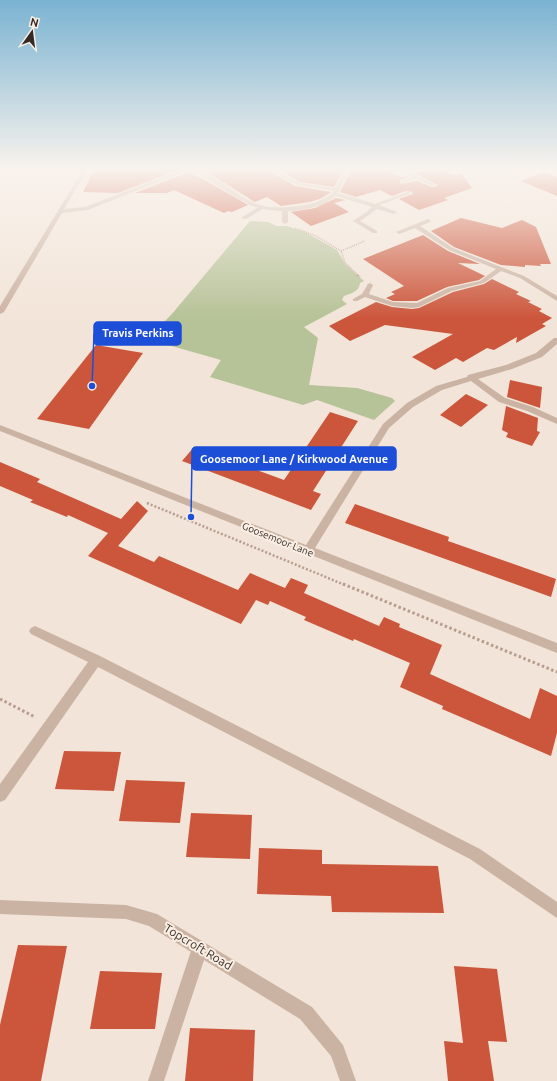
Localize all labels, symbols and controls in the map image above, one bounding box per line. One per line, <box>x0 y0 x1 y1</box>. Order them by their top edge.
north arrow <box>12 12 52 52</box>
text: N <box>29 15 40 29</box>
callout: Travis Perkins <box>94 322 181 345</box>
text: Travis Perkins <box>102 327 174 339</box>
callout: Goosemoor Lane / Kirkwood Avenue <box>192 447 396 470</box>
text: Goosemoor Lane / Kirkwood Avenue <box>200 453 388 465</box>
street label: Goosemoor Lane <box>240 520 315 559</box>
street label: Topcroft Road <box>162 921 235 972</box>

